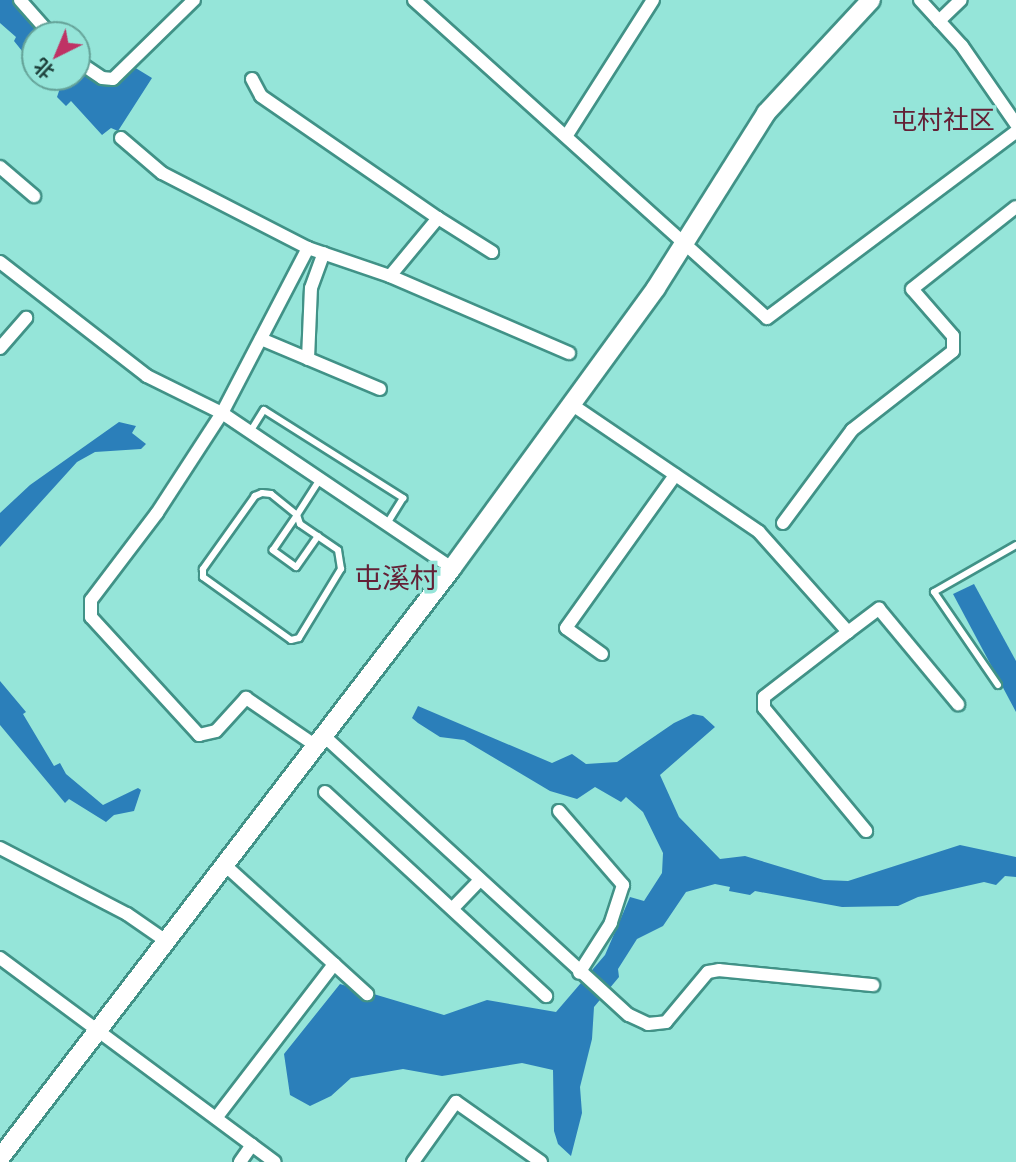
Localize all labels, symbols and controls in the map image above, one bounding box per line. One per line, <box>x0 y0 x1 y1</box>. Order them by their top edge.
north arrow <box>21 21 91 91</box>
text: 北 <box>27 53 60 87</box>
district label: 屯村社区 <box>891 102 995 134</box>
district label: 屯溪村 <box>354 559 438 593</box>

